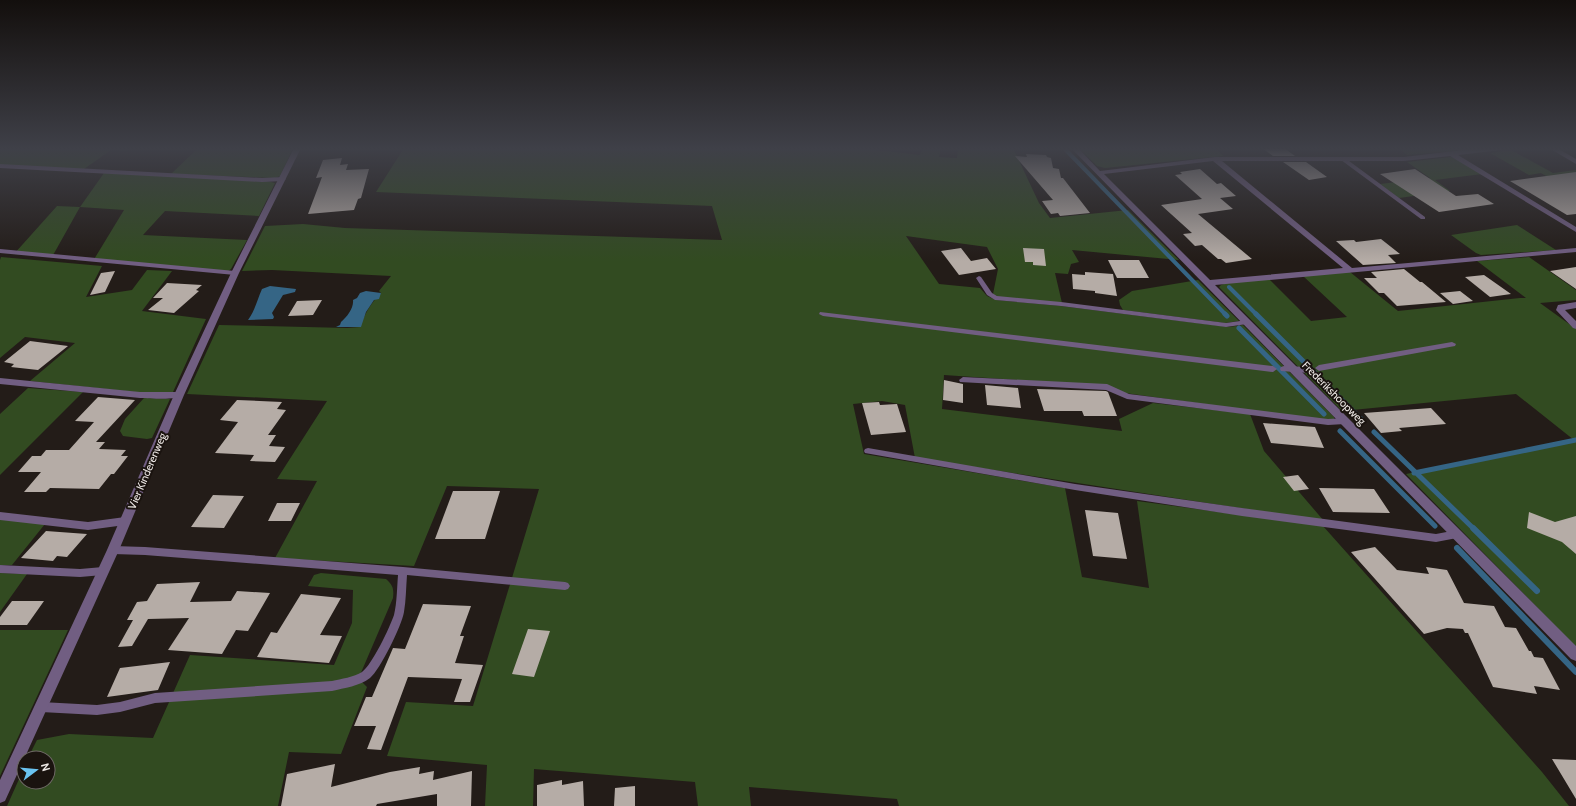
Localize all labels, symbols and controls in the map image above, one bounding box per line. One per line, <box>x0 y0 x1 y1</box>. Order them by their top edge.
street label: Frederikshoopweg <box>1299 358 1369 428</box>
street label: Vier Kinderenweg <box>125 430 170 511</box>
north arrow <box>16 750 56 790</box>
text: N <box>38 762 53 773</box>

